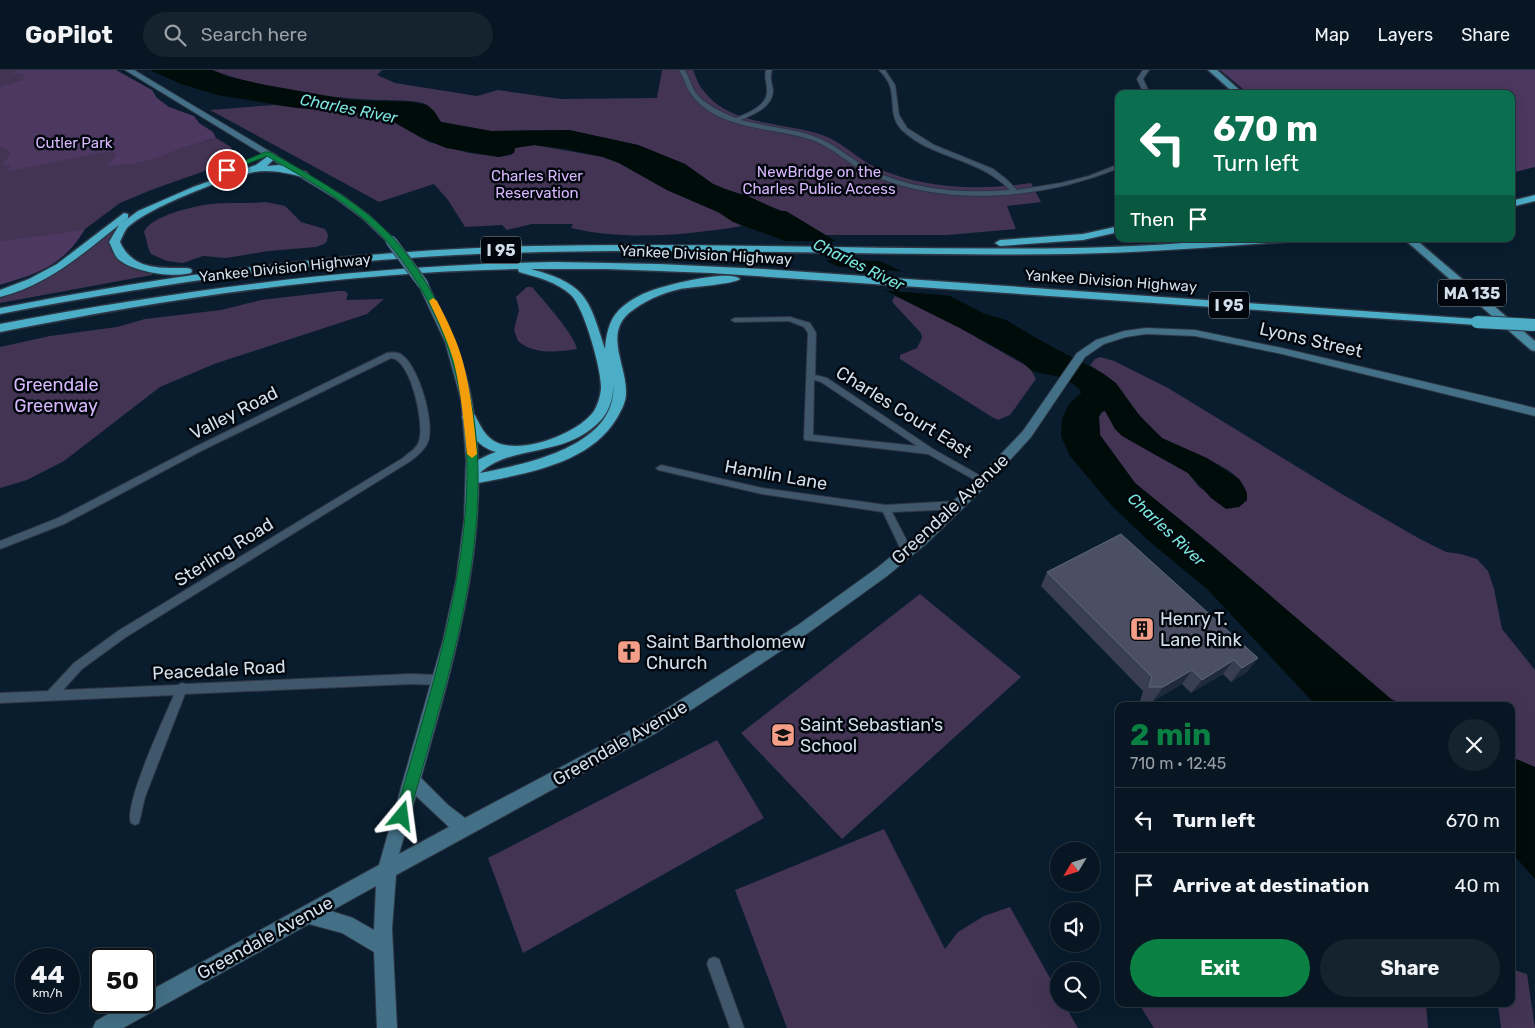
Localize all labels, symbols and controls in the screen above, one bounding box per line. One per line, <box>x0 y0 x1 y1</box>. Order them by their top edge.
search box <box>143 12 493 57</box>
text: GoPilot <box>25 21 113 49</box>
icon: search <box>161 21 189 49</box>
text: Search here <box>201 23 307 46</box>
text: Map <box>1315 24 1350 46</box>
text: Layers <box>1378 24 1433 46</box>
text: Share <box>1461 24 1510 46</box>
water label: Charles River <box>299 90 400 127</box>
text: 670 m <box>1213 108 1318 150</box>
icon: left <box>1130 110 1195 175</box>
park label: Cutler Park <box>35 134 113 152</box>
pin <box>206 149 248 191</box>
text: Turn left <box>1213 150 1299 177</box>
icon: arrive <box>213 156 241 184</box>
park label: NewBridge on the Charles Public Access <box>742 163 896 198</box>
park label: Charles River Reservation <box>491 167 583 202</box>
icon: arrive <box>1184 205 1212 233</box>
text: Then <box>1130 208 1174 231</box>
water label: Charles River <box>810 234 908 295</box>
road number: I 95 <box>481 236 521 264</box>
street label: Yankee Division Highway <box>619 241 793 269</box>
street label: Yankee Division Highway <box>198 250 372 286</box>
street label: Yankee Division Highway <box>1024 266 1198 296</box>
road number: MA 135 <box>1438 280 1506 307</box>
road number: I 95 <box>1209 292 1249 318</box>
street label: Lyons Street <box>1257 317 1365 363</box>
street label: Charles Court East <box>832 361 976 463</box>
park label: Greendale Greenway <box>13 374 99 417</box>
street label: Valley Road <box>186 381 282 445</box>
street label: Greendale Avenue <box>887 449 1013 569</box>
street label: Hamlin Lane <box>723 455 829 495</box>
water label: Charles River <box>1124 489 1210 571</box>
street label: Sterling Road <box>170 513 278 591</box>
place label: Henry T. Lane Rink <box>1160 608 1243 651</box>
building icon: Henry T. Lane Rink <box>1129 616 1155 642</box>
place label: Saint Bartholomew Church <box>646 631 806 674</box>
church icon: Saint Bartholomew Church <box>616 639 642 665</box>
street label: Peacedale Road <box>152 656 286 684</box>
street label: Greendale Avenue <box>549 695 691 791</box>
place label: Saint Sebastian's School <box>800 714 943 757</box>
text: 2 min <box>1130 717 1211 753</box>
button: close <box>1448 719 1500 771</box>
school or university icon: Saint Sebastian's School <box>770 722 796 748</box>
text: 710 m · 12:45 <box>1130 754 1226 773</box>
position arrow <box>375 789 427 841</box>
icon: left <box>1130 806 1158 834</box>
text: Turn left <box>1173 809 1255 832</box>
text: 670 m <box>1446 809 1500 832</box>
north arrow <box>1050 842 1100 892</box>
map controls <box>1050 842 1100 1012</box>
icon: arrive <box>1130 871 1158 899</box>
text: Arrive at destination <box>1173 874 1369 897</box>
text: 40 m <box>1455 874 1500 897</box>
street label: Greendale Avenue <box>193 892 337 984</box>
button: sound <box>1050 902 1100 952</box>
button: Exit <box>1130 939 1310 997</box>
button: Share <box>1320 939 1500 997</box>
speed limit sign: 50 <box>90 948 155 1013</box>
text: 44 <box>30 960 65 989</box>
button: search <box>1050 962 1100 1012</box>
text: km/h <box>33 986 62 1000</box>

